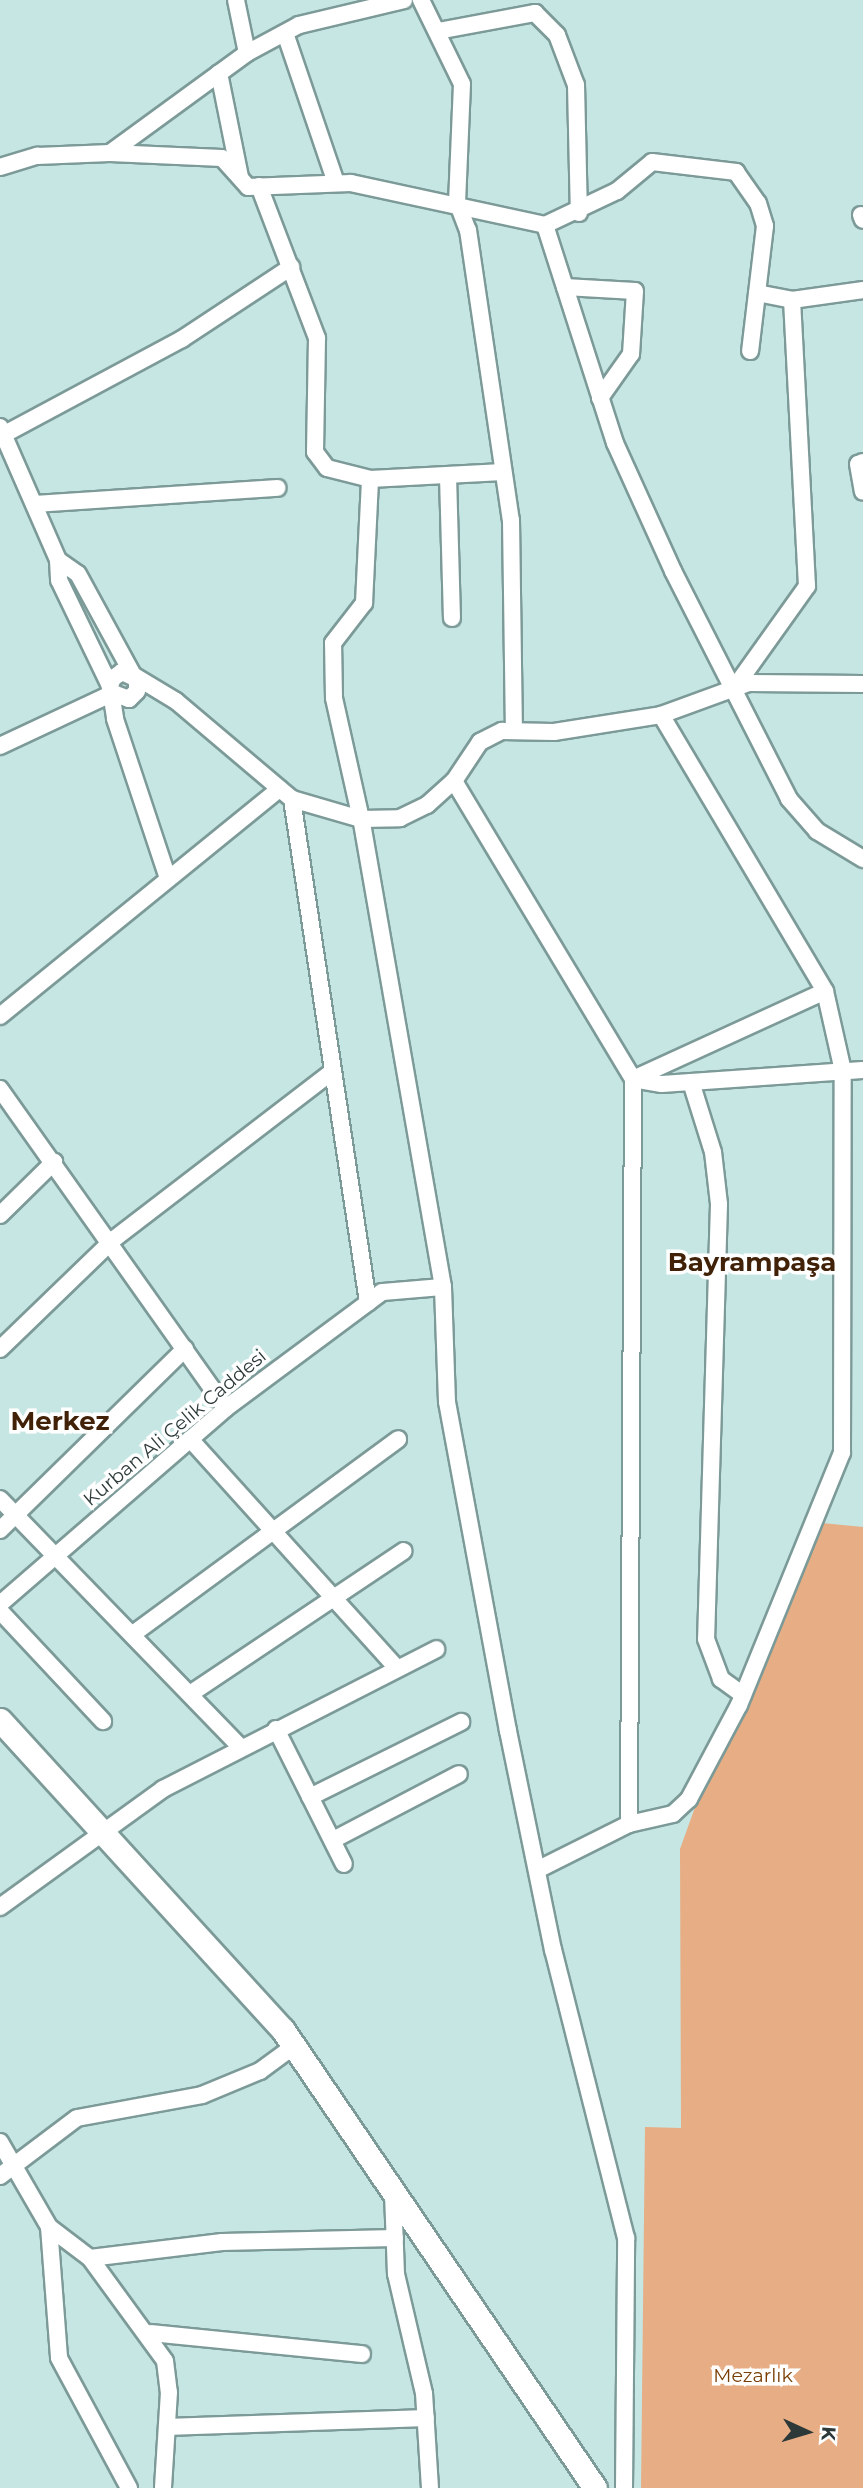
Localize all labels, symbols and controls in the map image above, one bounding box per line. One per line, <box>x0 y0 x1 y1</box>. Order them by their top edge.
district label: Bayrampaşa <box>668 1247 836 1279</box>
street label: Kurban Ali Çelik Caddesi <box>79 1345 271 1511</box>
district label: Merkez <box>10 1406 110 1438</box>
park label: Mezarlık <box>713 2365 793 2387</box>
north arrow <box>772 2397 842 2467</box>
text: K <box>816 2426 840 2441</box>

